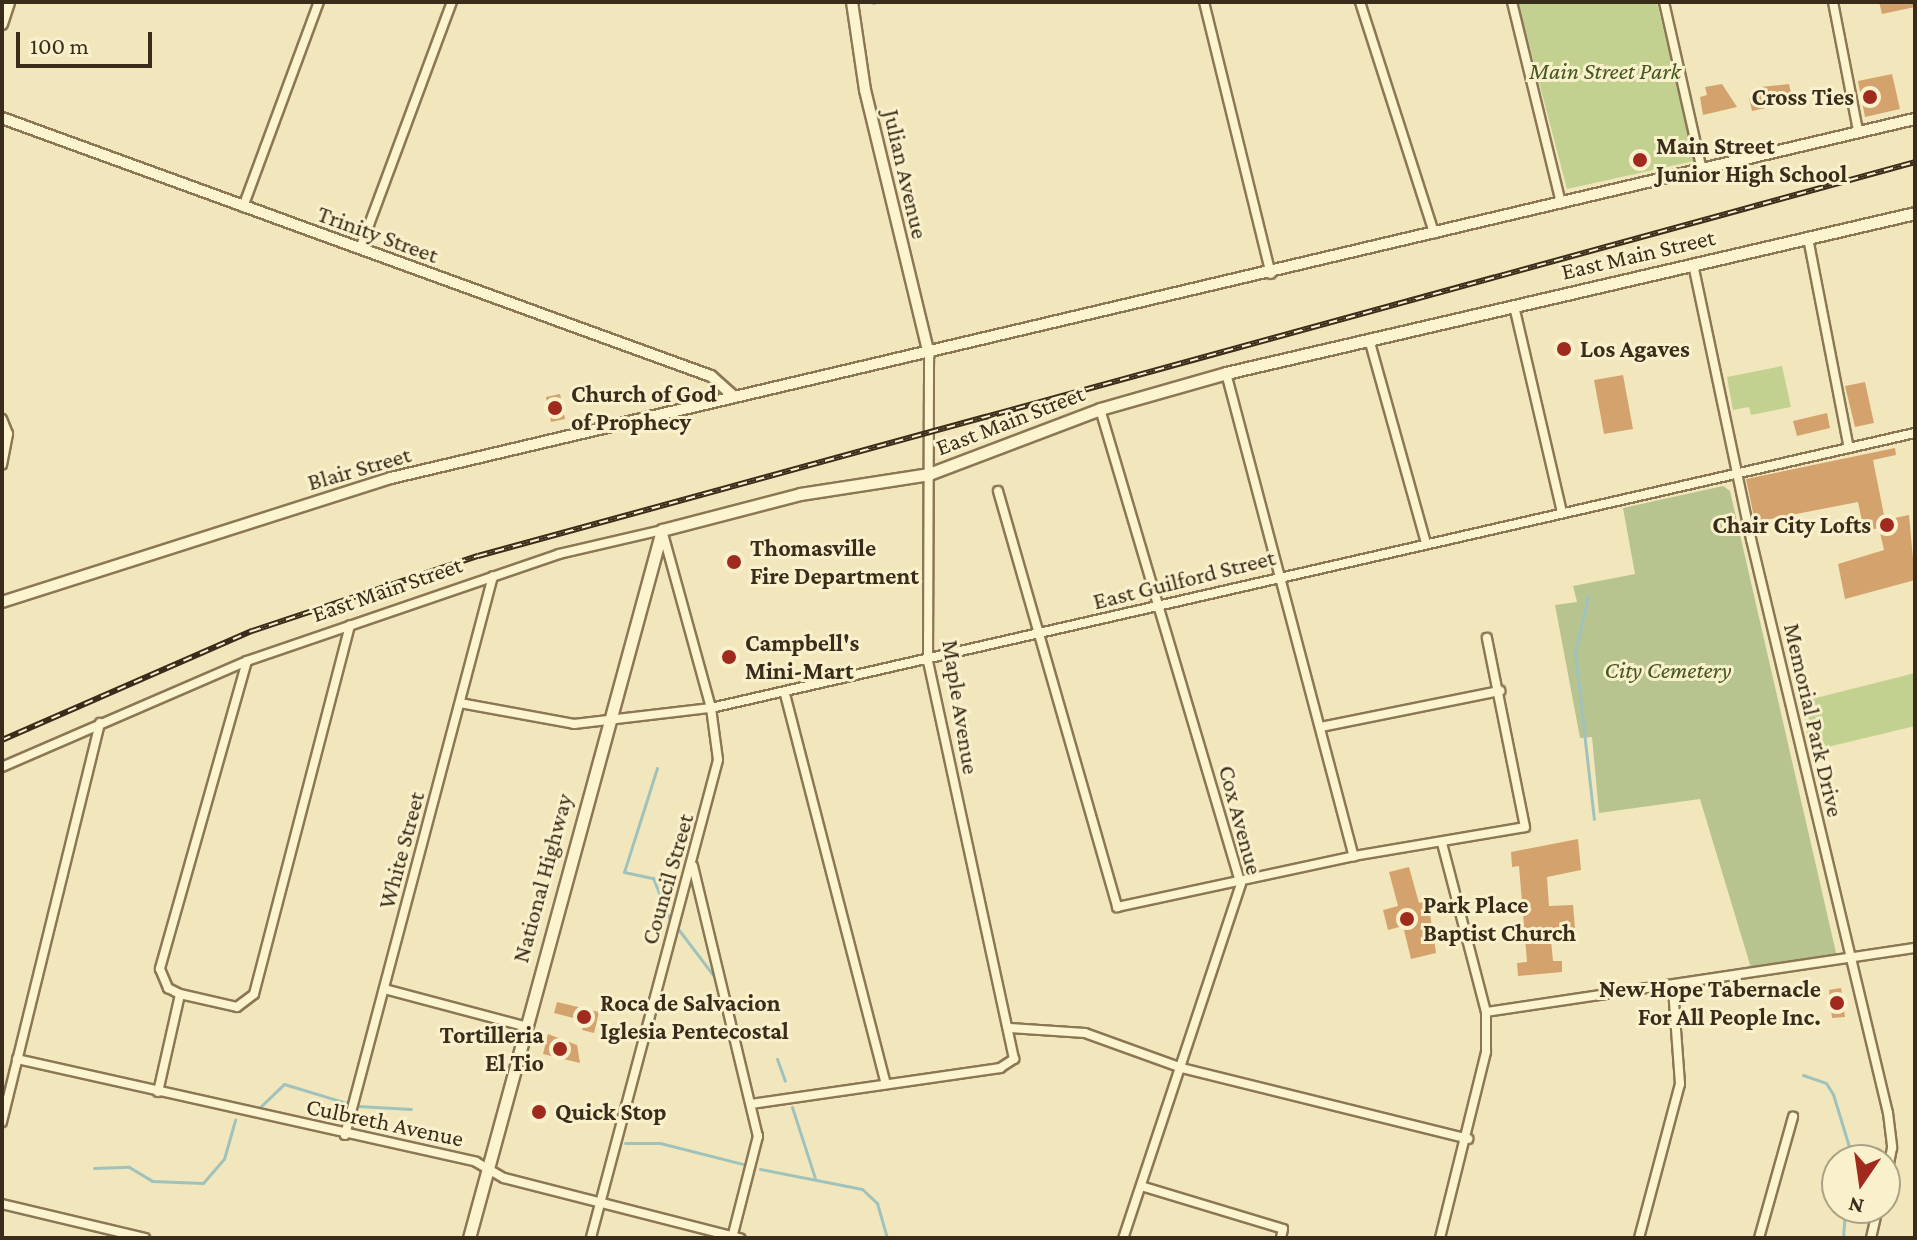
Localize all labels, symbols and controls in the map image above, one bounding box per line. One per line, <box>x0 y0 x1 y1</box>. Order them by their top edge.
scale bar <box>20 16 156 66</box>
text: 100 m <box>30 32 89 59</box>
park label: Main Street Park <box>1529 57 1681 85</box>
place label: Cross Ties <box>1752 83 1854 111</box>
marker: Cross Ties <box>1861 88 1879 106</box>
street label: Julian Avenue <box>877 107 935 241</box>
place label: Main Street Junior High School <box>1656 132 1847 188</box>
marker: Main Street Junior High School <box>1631 151 1649 169</box>
street label: Trinity Street <box>314 199 442 269</box>
street label: East Main Street <box>1558 222 1718 286</box>
place label: Los Agaves <box>1580 335 1690 363</box>
marker: Los Agaves <box>1555 340 1573 358</box>
street label: East Main Street <box>932 378 1088 462</box>
place label: Church of God of Prophecy <box>571 380 717 436</box>
marker: Church of God of Prophecy <box>546 399 564 417</box>
street label: Blair Street <box>304 440 414 496</box>
place label: Chair City Lofts <box>1712 511 1871 539</box>
marker: Chair City Lofts <box>1878 516 1896 534</box>
place label: Thomasville Fire Department <box>750 534 919 590</box>
street label: East Guilford Street <box>1090 542 1278 616</box>
street label: East Main Street <box>308 550 466 628</box>
marker: Thomasville Fire Department <box>725 553 743 571</box>
street label: Memorial Park Drive <box>1778 620 1850 820</box>
place label: Campbell's Mini-Mart <box>745 629 859 685</box>
street label: Maple Avenue <box>936 638 986 776</box>
marker: Campbell's Mini-Mart <box>720 648 738 666</box>
park label: City Cemetery <box>1605 656 1731 684</box>
street label: Cox Avenue <box>1213 762 1269 878</box>
street label: White Street <box>372 788 430 912</box>
street label: National Highway <box>506 790 578 966</box>
street label: Council Street <box>635 810 699 948</box>
place label: Park Place Baptist Church <box>1423 891 1576 947</box>
marker: Park Place Baptist Church <box>1398 910 1416 928</box>
place label: New Hope Tabernacle For All People Inc. <box>1599 975 1821 1031</box>
place label: Roca de Salvacion Iglesia Pentecostal <box>600 989 789 1045</box>
marker: New Hope Tabernacle For All People Inc. <box>1828 994 1846 1012</box>
marker: Roca de Salvacion Iglesia Pentecostal <box>575 1008 593 1026</box>
place label: Tortilleria El Tio <box>439 1021 544 1077</box>
marker: Tortilleria El Tio <box>551 1040 569 1058</box>
street label: Culbreth Avenue <box>304 1091 466 1153</box>
place label: Quick Stop <box>555 1098 667 1126</box>
marker: Quick Stop <box>530 1103 548 1121</box>
north arrow <box>1821 1144 1901 1224</box>
text: N <box>1846 1192 1866 1220</box>

